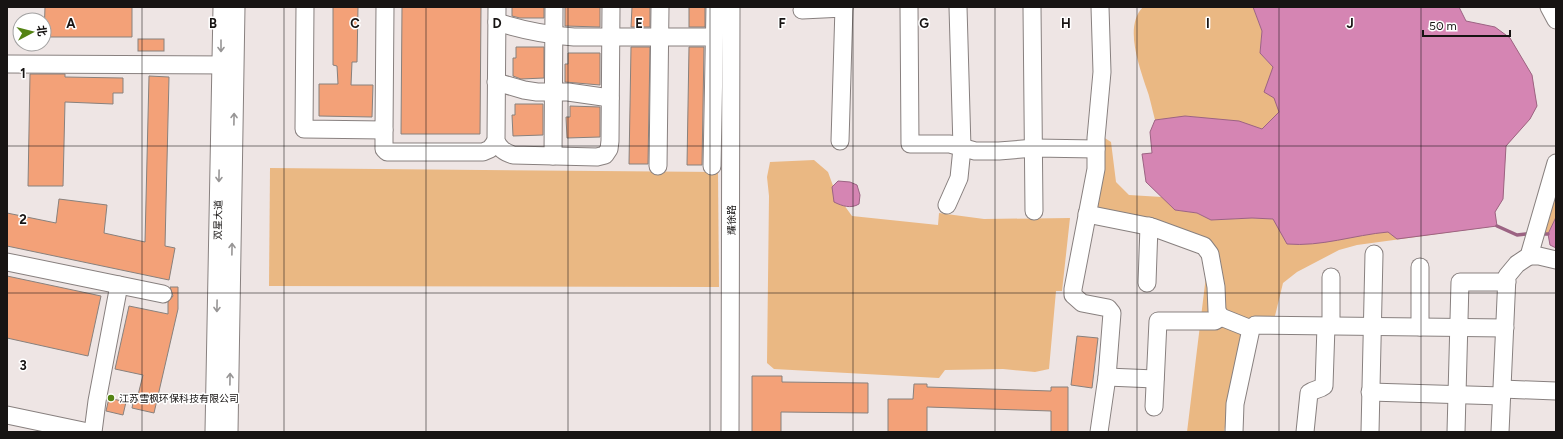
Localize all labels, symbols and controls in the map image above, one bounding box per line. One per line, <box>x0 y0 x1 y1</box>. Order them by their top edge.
north arrow <box>12 12 52 52</box>
scale bar <box>1423 12 1510 38</box>
text: A <box>66 16 76 31</box>
text: B <box>209 16 217 31</box>
text: C <box>350 16 360 31</box>
text: D <box>492 16 502 31</box>
text: E <box>635 16 643 31</box>
text: F <box>778 16 786 31</box>
text: G <box>919 16 929 31</box>
text: H <box>1061 16 1071 31</box>
text: I <box>1206 16 1210 31</box>
text: J <box>1346 16 1354 31</box>
text: 50 m <box>1429 19 1457 33</box>
text: 北 <box>34 25 49 37</box>
one-way arrow <box>217 39 225 52</box>
text: 1 <box>20 66 26 81</box>
one-way arrow <box>230 113 238 126</box>
one-way arrow <box>215 169 223 182</box>
street label: 双星大道 <box>211 200 225 240</box>
street label: 耀徐路 <box>725 205 738 235</box>
text: 2 <box>19 212 27 227</box>
one-way arrow <box>228 243 236 256</box>
one-way arrow <box>213 299 221 312</box>
text: 3 <box>19 358 27 373</box>
one-way arrow <box>226 373 234 386</box>
place label: 江苏雪枫环保科技有限公司 <box>119 392 239 405</box>
marker: 江苏雪枫环保科技有限公司 <box>106 393 116 403</box>

